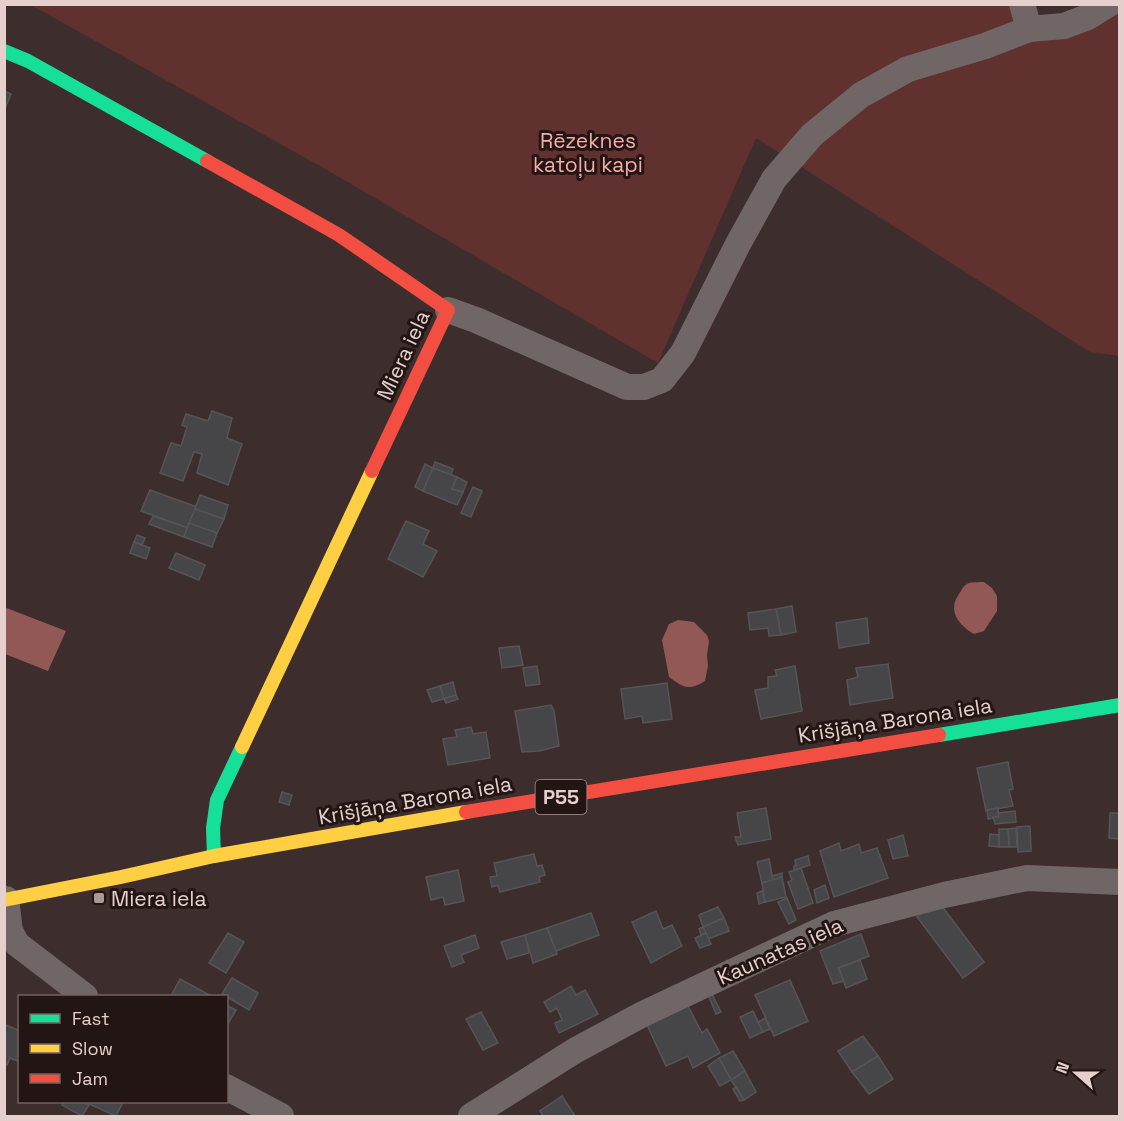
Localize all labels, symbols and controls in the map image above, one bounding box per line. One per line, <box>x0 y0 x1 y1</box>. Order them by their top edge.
park label: Rēzeknes katoļu kapi <box>533 127 643 178</box>
street label: Miera iela <box>371 306 435 404</box>
street label: Krišjāņa Barona iela <box>796 691 994 749</box>
street label: Krišjāņa Barona iela <box>316 770 514 830</box>
road number: P55 <box>536 780 586 814</box>
place label: Miera iela <box>111 885 207 912</box>
marker: Miera iela <box>92 891 106 905</box>
street label: Kaunatas iela <box>713 911 847 991</box>
legend <box>18 995 228 1103</box>
text: Fast <box>72 1007 109 1030</box>
text: Slow <box>72 1037 113 1060</box>
north arrow <box>1046 1043 1106 1103</box>
text: N <box>1051 1059 1074 1077</box>
text: Jam <box>72 1067 108 1090</box>

